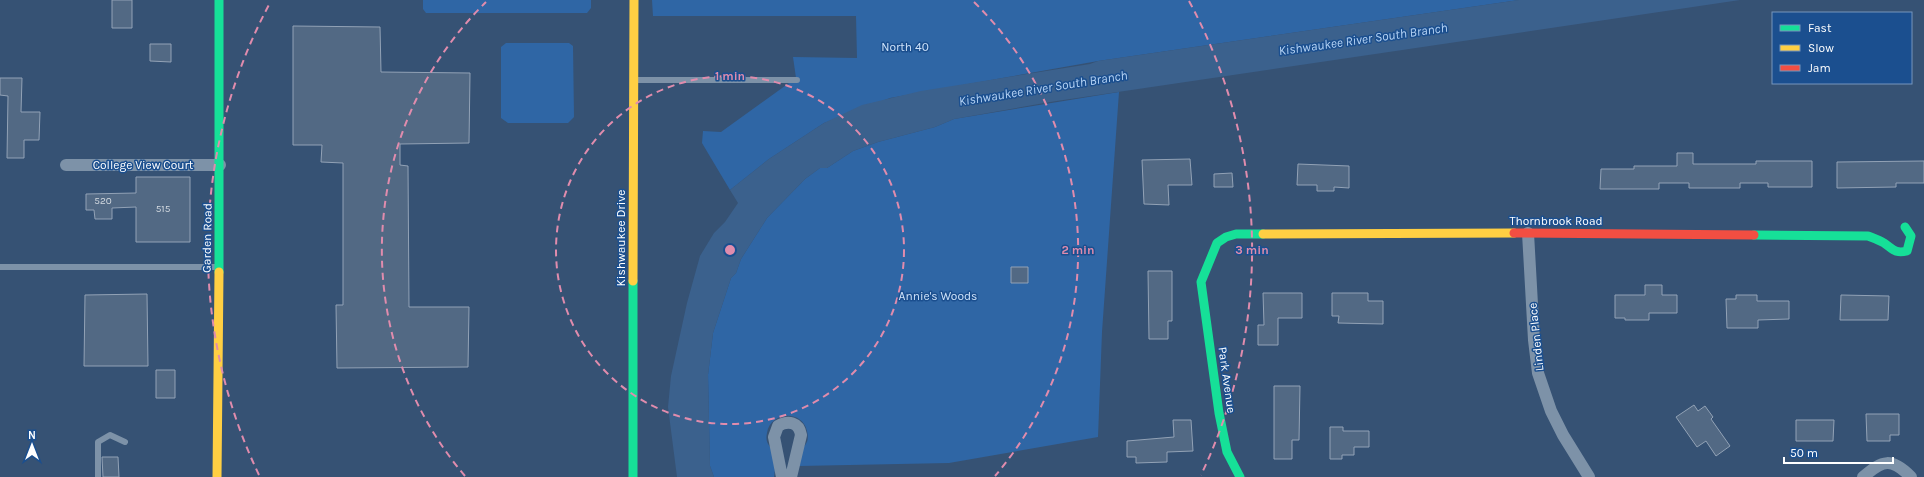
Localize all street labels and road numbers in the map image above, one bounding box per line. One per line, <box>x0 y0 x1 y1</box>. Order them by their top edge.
street label: College View Court <box>93 158 194 172</box>
street label: Kishwaukee Drive <box>614 190 628 286</box>
street label: Garden Road <box>199 203 215 273</box>
street label: Thornbrook Road <box>1509 214 1603 228</box>
street label: Linden Place <box>1525 302 1547 372</box>
street label: Park Avenue <box>1215 346 1239 414</box>

